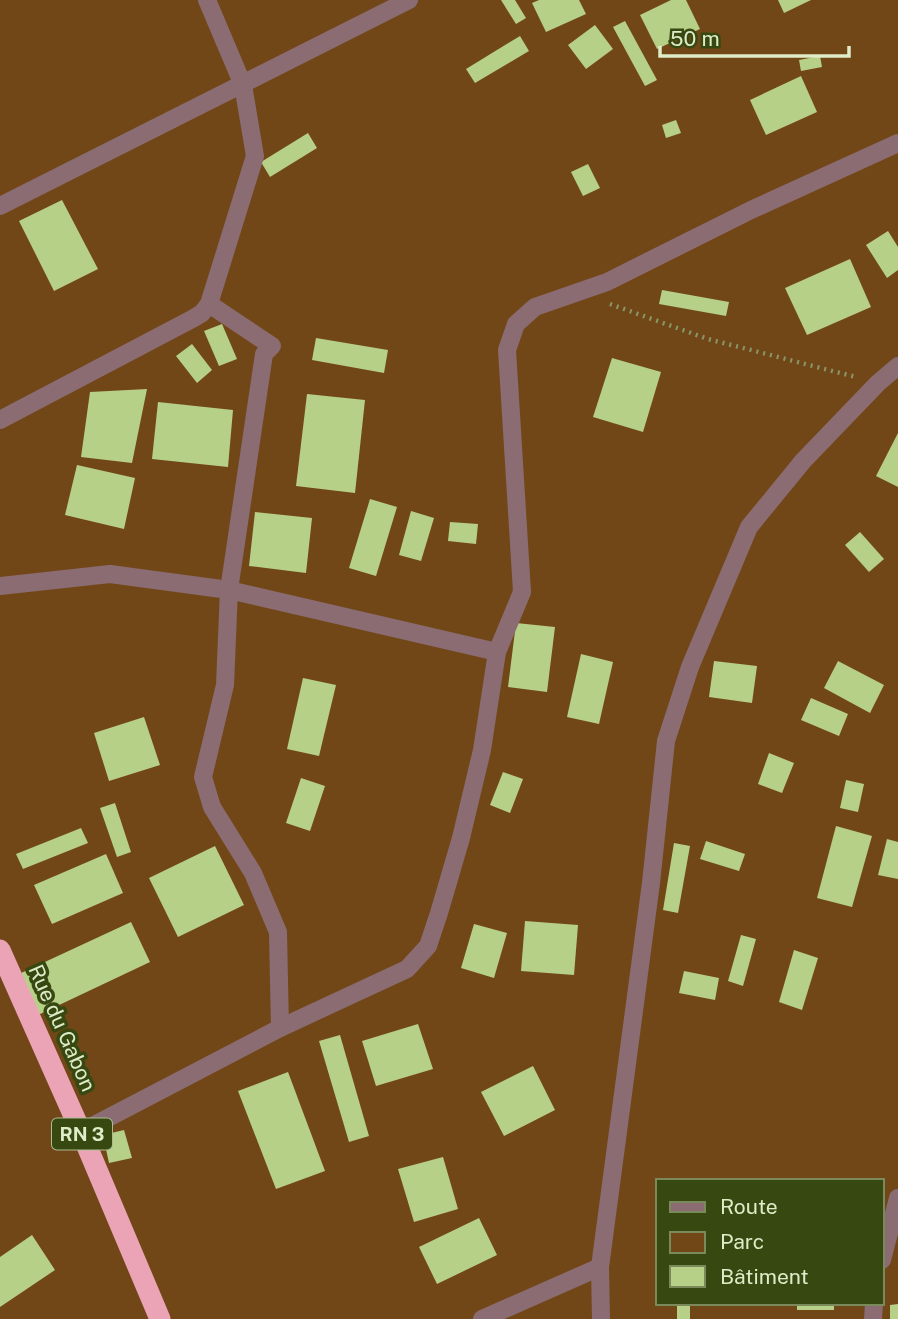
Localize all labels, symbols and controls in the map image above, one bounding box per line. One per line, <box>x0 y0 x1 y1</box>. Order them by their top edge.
scale bar <box>660 14 849 58</box>
text: 50 m <box>670 26 720 51</box>
street label: Rue du Gabon <box>23 961 102 1095</box>
road number: RN 3 <box>52 1118 112 1150</box>
legend <box>656 1179 884 1305</box>
text: Route <box>720 1194 778 1219</box>
text: Parc <box>720 1229 764 1254</box>
text: Bâtiment <box>720 1264 809 1289</box>

